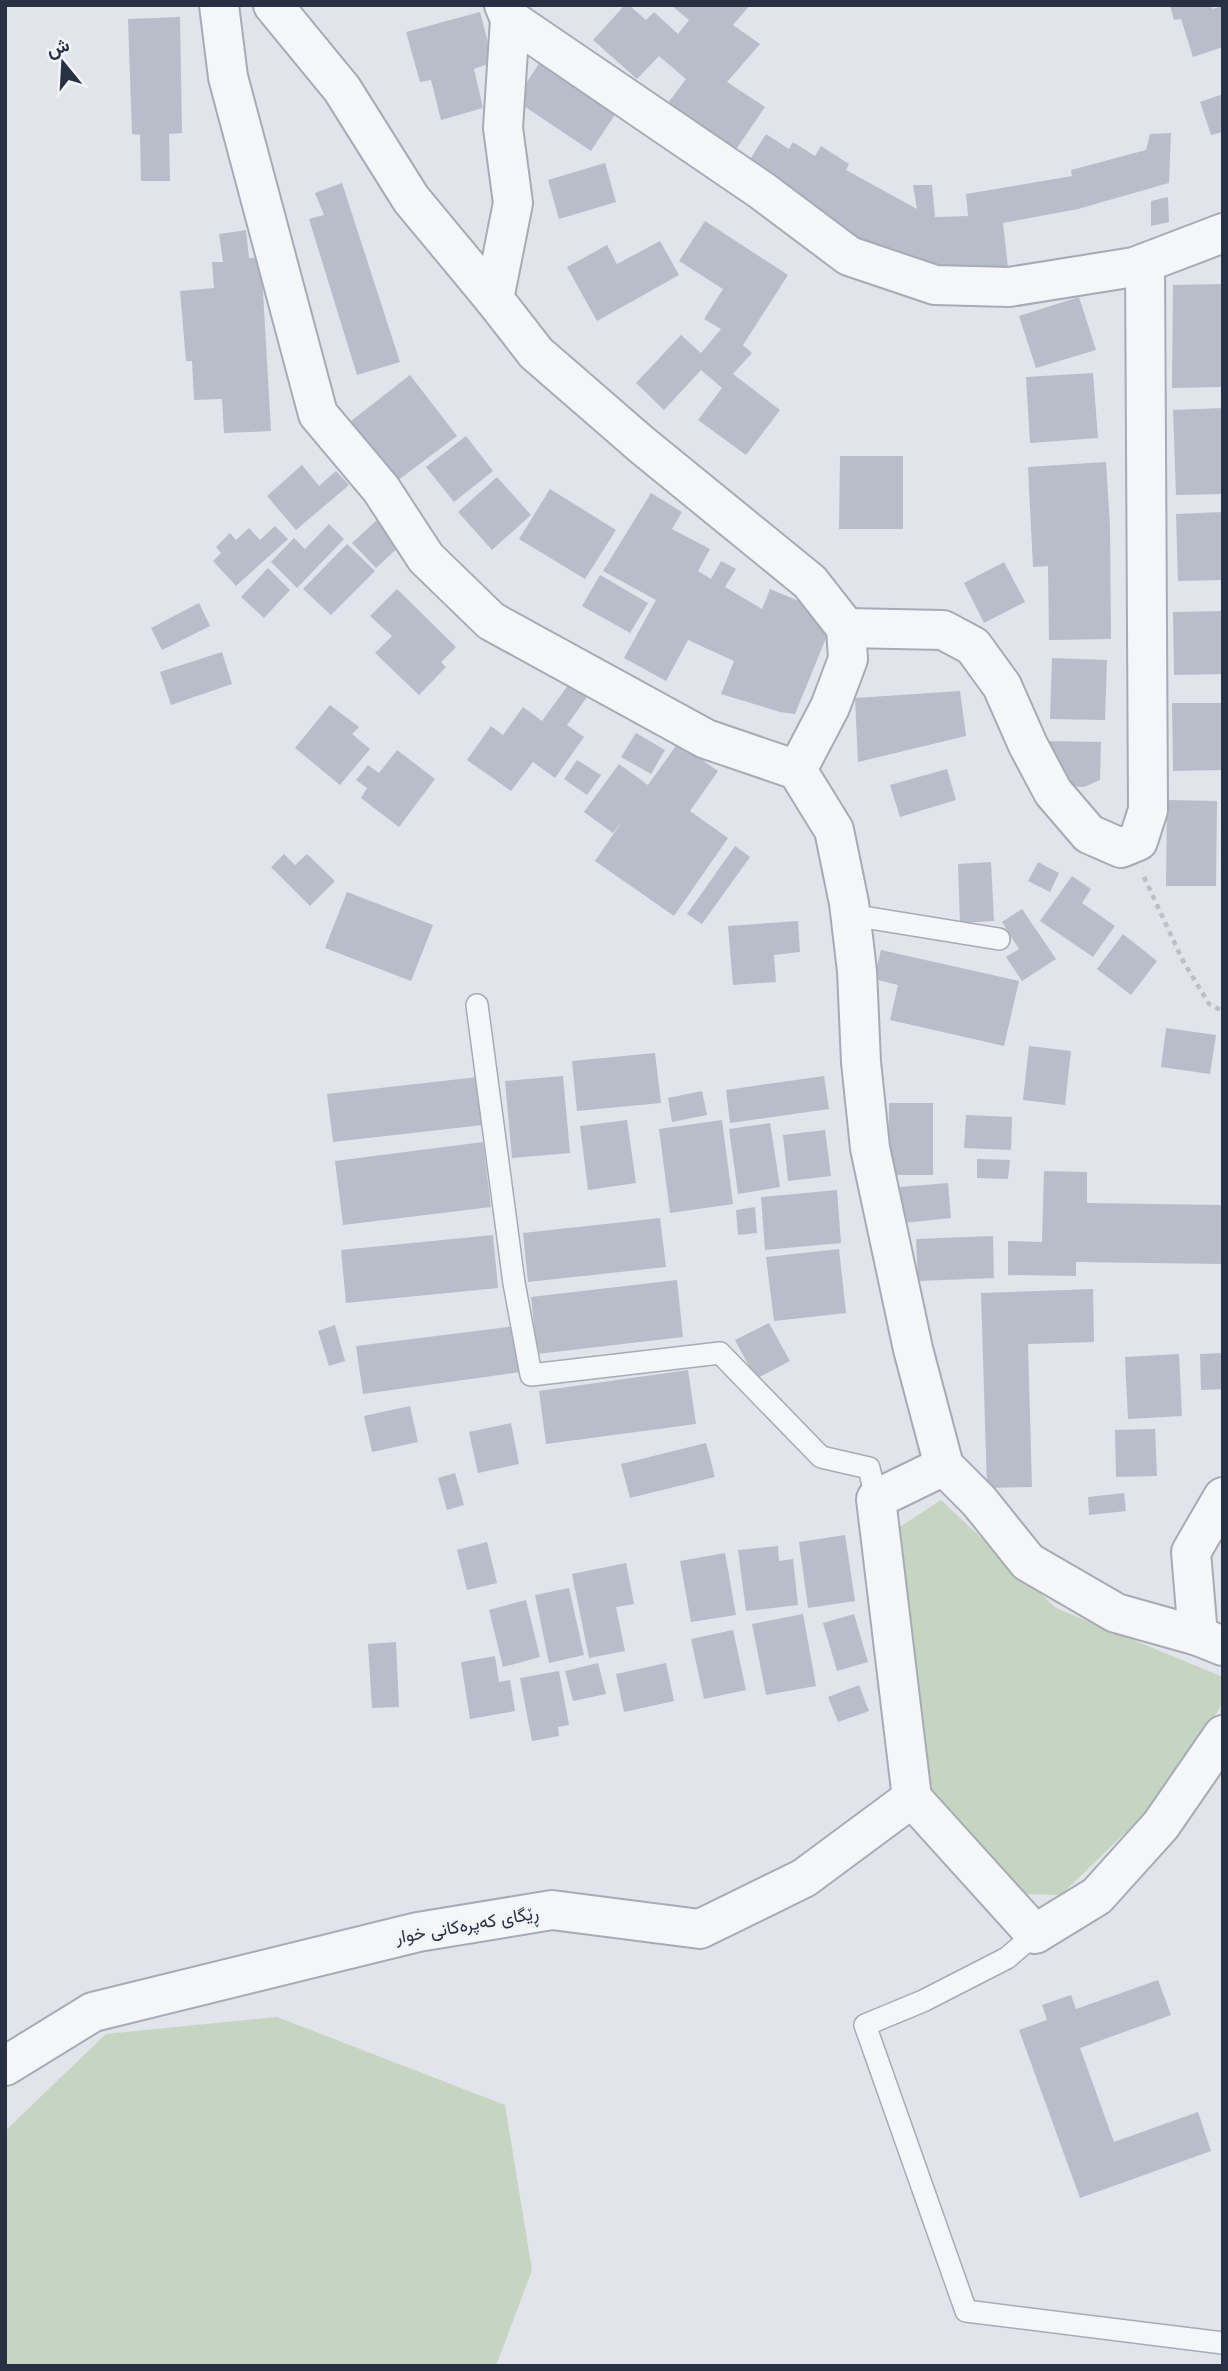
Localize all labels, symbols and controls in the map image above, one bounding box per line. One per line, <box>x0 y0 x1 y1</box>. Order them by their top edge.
north arrow <box>28 28 98 98</box>
text: ش <box>43 33 72 62</box>
street label: ڕێگای کەپرەکانی خوار <box>393 1902 541 1952</box>

